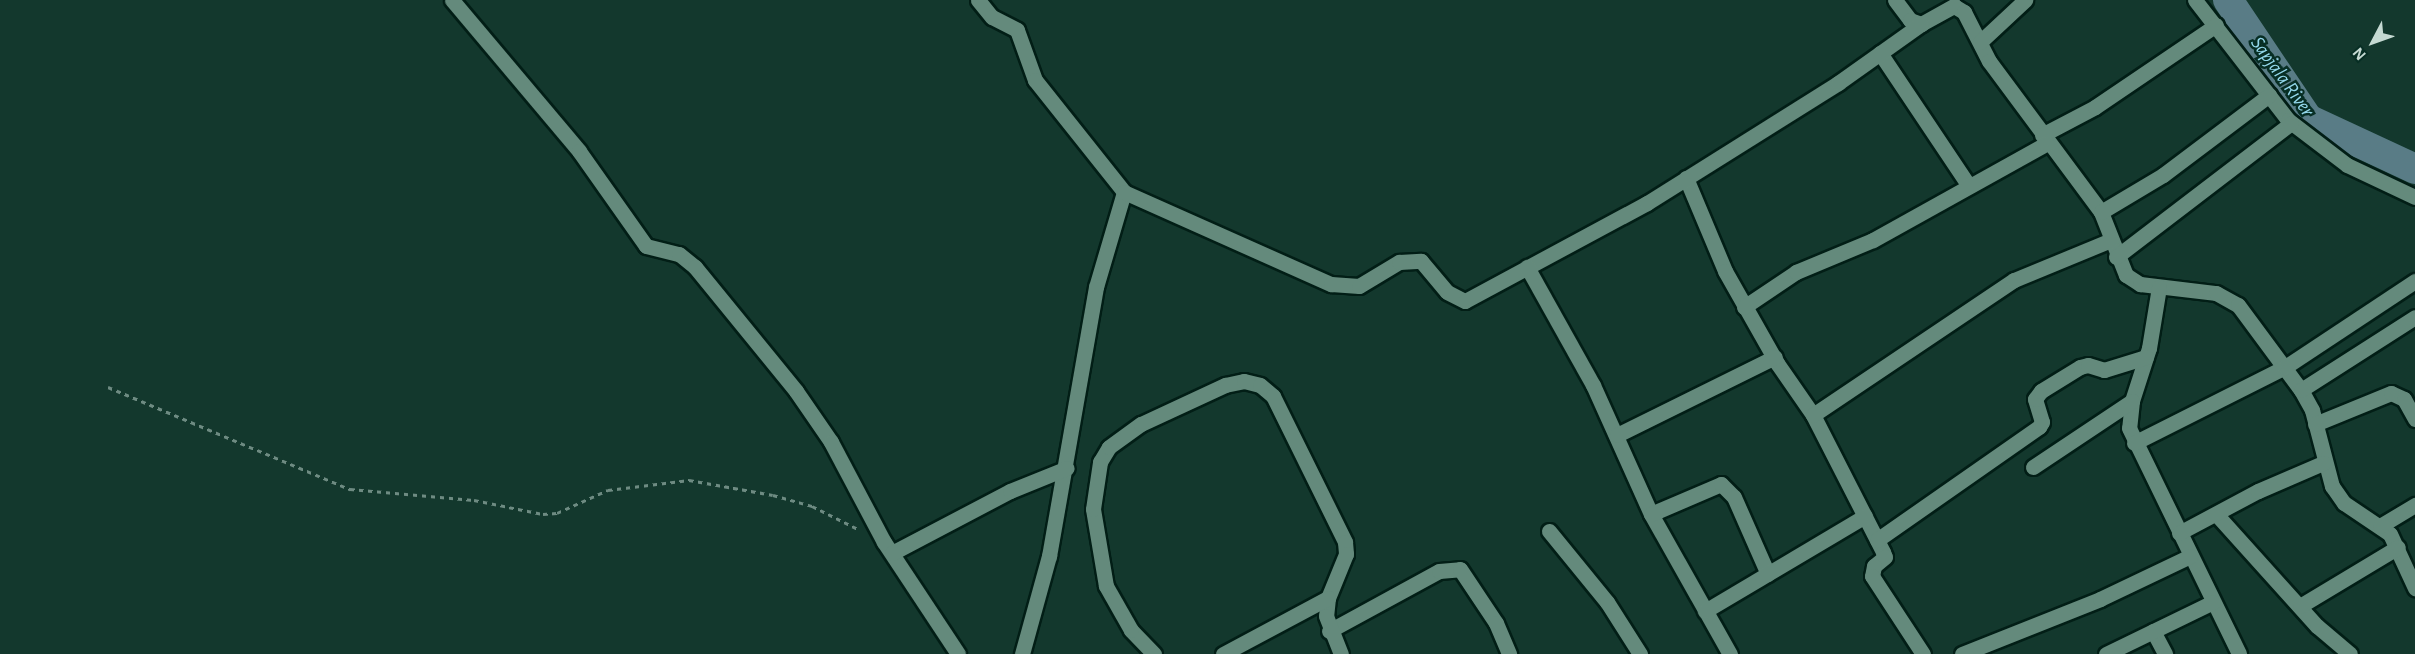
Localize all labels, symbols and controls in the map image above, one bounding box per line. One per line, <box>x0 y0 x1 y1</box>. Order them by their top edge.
north arrow <box>2343 12 2403 72</box>
water label: Sapjala River <box>2245 32 2319 122</box>
text: N <box>2350 44 2369 63</box>

